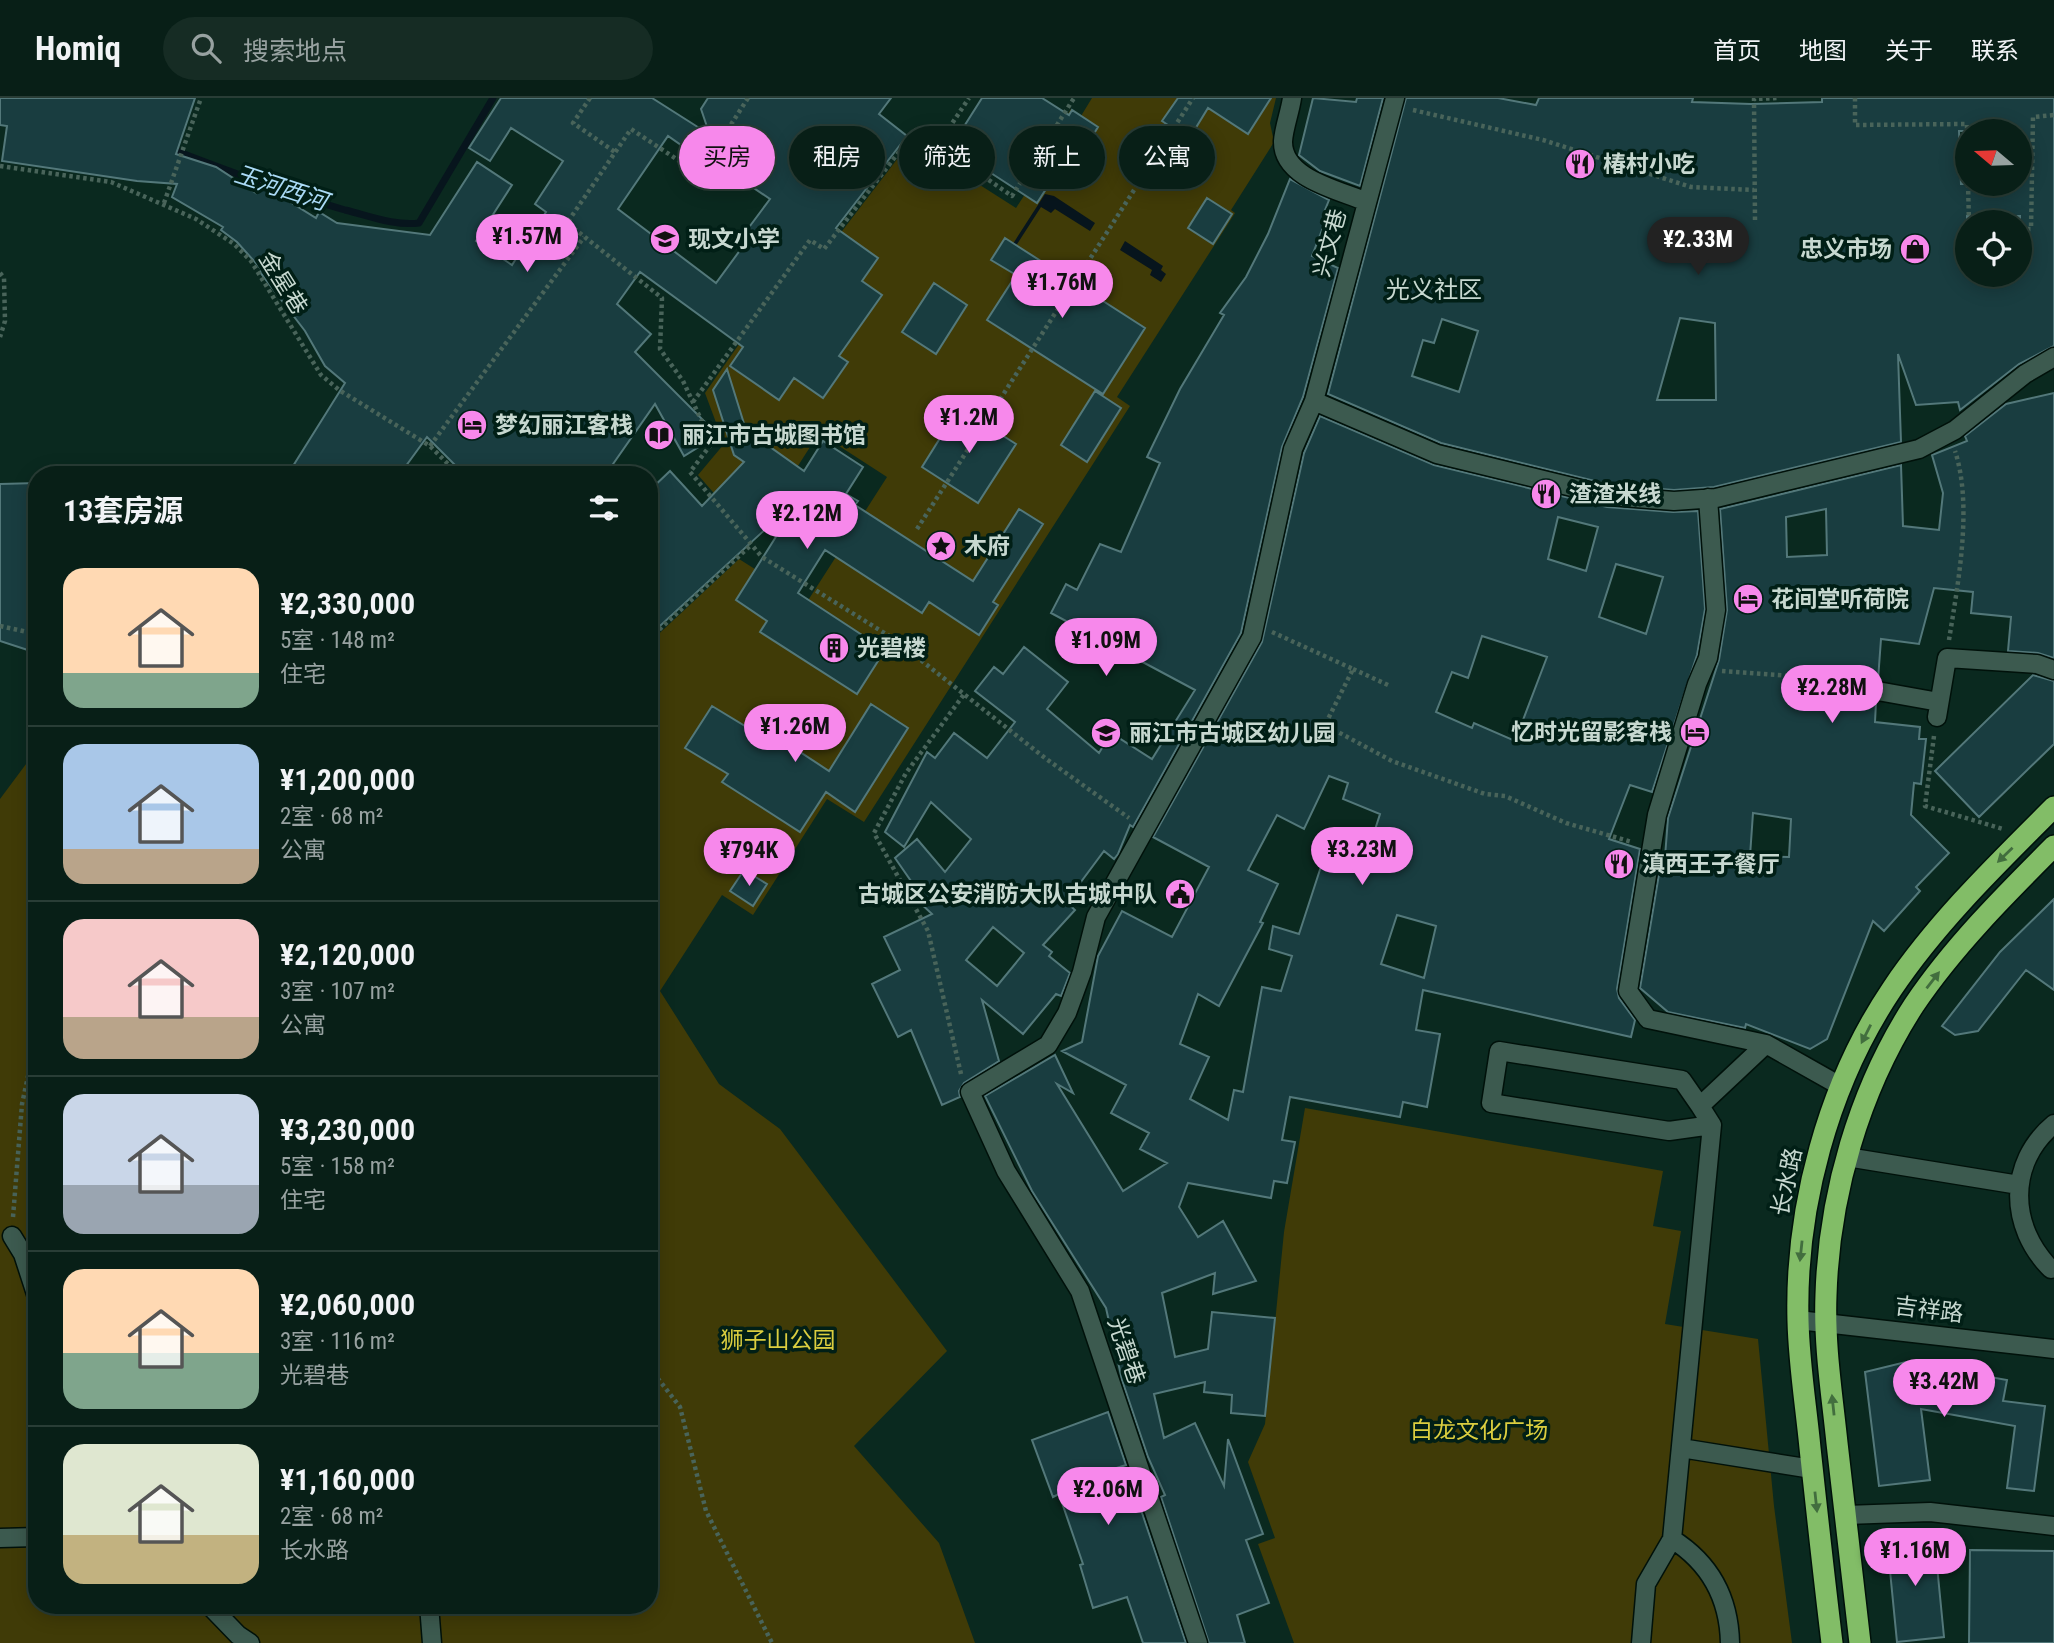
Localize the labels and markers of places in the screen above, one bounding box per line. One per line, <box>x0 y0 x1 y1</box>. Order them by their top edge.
restaurant icon: 椿村小吃 <box>1563 147 1597 181</box>
place label: 椿村小吃 <box>1603 151 1695 178</box>
pin: ¥1.57M <box>470 214 584 274</box>
pin: ¥2.33M <box>1641 218 1755 277</box>
school or university icon: 现文小学 <box>648 222 682 256</box>
place label: 现文小学 <box>688 226 780 253</box>
shop icon: 忠义市场 <box>1898 232 1932 266</box>
place label: 忠义市场 <box>1800 236 1892 263</box>
pin: ¥1.76M <box>1005 260 1119 320</box>
pin: ¥1.2M <box>920 396 1018 455</box>
hotel icon: 梦幻丽江客栈 <box>455 408 489 442</box>
place label: 梦幻丽江客栈 <box>495 412 633 439</box>
library icon: 丽江市古城图书馆 <box>642 418 676 452</box>
place label: 丽江市古城图书馆 <box>682 422 866 449</box>
restaurant icon: 渣渣米线 <box>1529 477 1563 511</box>
place label: 渣渣米线 <box>1569 481 1661 508</box>
pin: ¥2.12M <box>750 491 864 551</box>
place icon: 木府 <box>924 529 958 563</box>
place label: 木府 <box>964 533 1010 560</box>
hotel icon: 花间堂听荷院 <box>1731 582 1765 616</box>
place label: 花间堂听荷院 <box>1771 586 1909 613</box>
pin: ¥1.09M <box>1049 618 1163 678</box>
building icon: 光碧楼 <box>817 631 851 665</box>
place label: 光碧楼 <box>857 635 926 662</box>
pin: ¥2.28M <box>1775 666 1889 725</box>
pin: ¥1.26M <box>738 704 852 764</box>
hotel icon: 忆时光留影客栈 <box>1678 715 1712 749</box>
school or university icon: 丽江市古城区幼儿园 <box>1089 716 1123 750</box>
place label: 忆时光留影客栈 <box>1511 719 1672 746</box>
place label: 丽江市古城区幼儿园 <box>1129 720 1336 747</box>
pin: ¥794K <box>700 828 798 888</box>
pin: ¥3.23M <box>1305 828 1419 887</box>
restaurant icon: 滇西王子餐厅 <box>1602 847 1636 881</box>
place label: 滇西王子餐厅 <box>1642 851 1780 878</box>
public building icon: 古城区公安消防大队古城中队 <box>1163 877 1197 911</box>
place label: 古城区公安消防大队古城中队 <box>858 881 1157 908</box>
pin: ¥3.42M <box>1887 1360 2001 1419</box>
pin: ¥2.06M <box>1051 1468 1165 1527</box>
pin: ¥1.16M <box>1858 1528 1972 1588</box>

